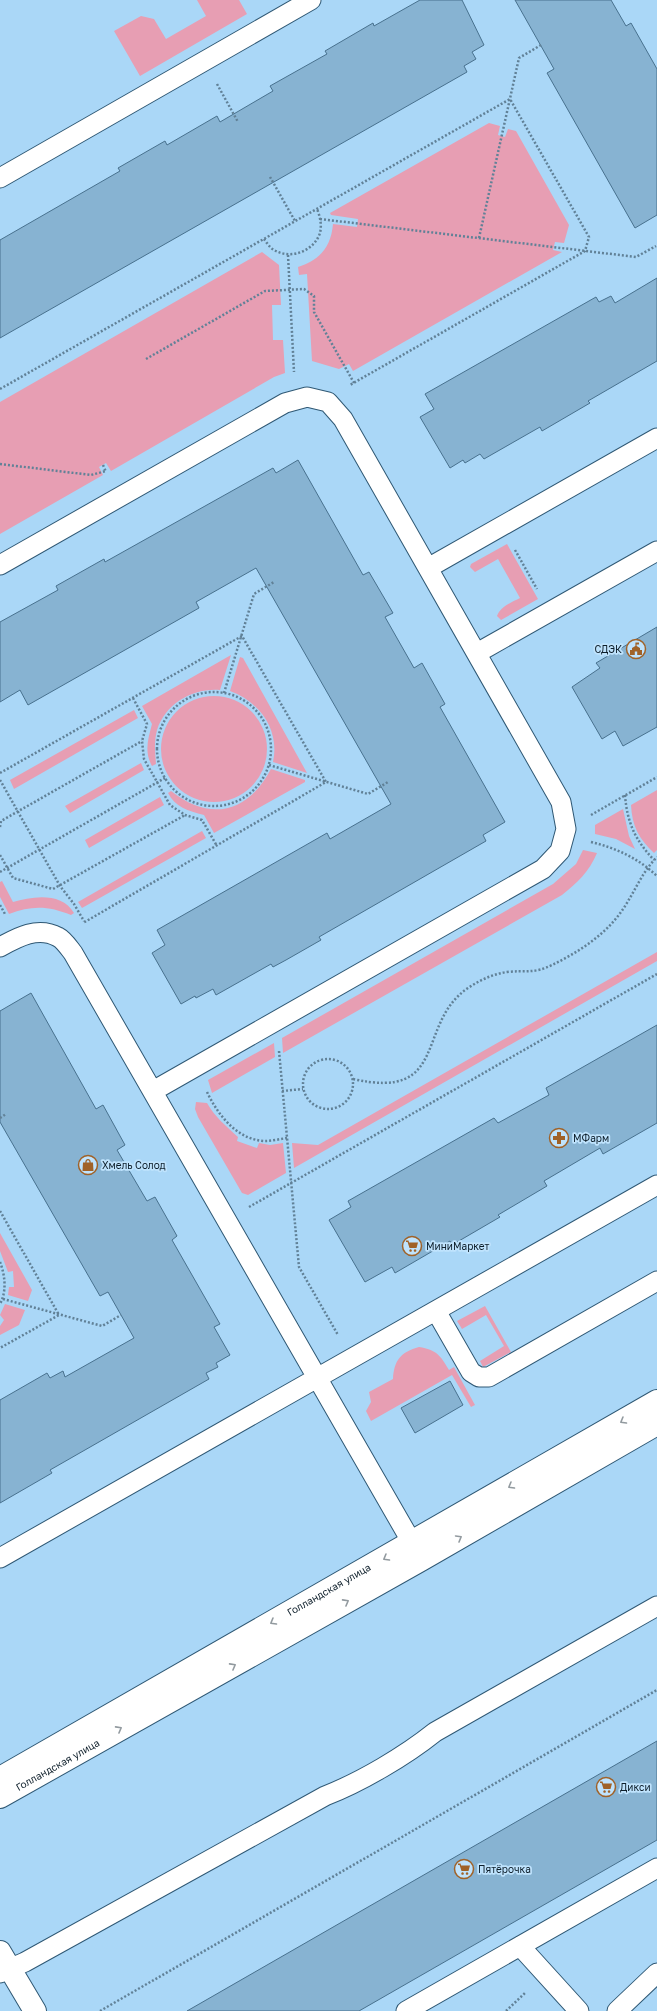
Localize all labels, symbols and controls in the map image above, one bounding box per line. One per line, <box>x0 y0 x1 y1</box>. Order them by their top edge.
public building icon: СДЭК <box>625 638 647 660</box>
place label: СДЭК <box>595 643 622 655</box>
pharmacy icon: МФарм <box>548 1127 570 1149</box>
place label: МФарм <box>573 1132 609 1144</box>
shop icon: Хмель Солод <box>77 1154 99 1176</box>
place label: Хмель Солод <box>102 1159 166 1171</box>
supermarket icon: МиниМаркет <box>401 1235 423 1257</box>
place label: МиниМаркет <box>426 1240 490 1252</box>
one-way arrow <box>620 1416 627 1423</box>
one-way arrow <box>508 1481 515 1488</box>
one-way arrow <box>455 1535 462 1542</box>
one-way arrow <box>383 1553 390 1560</box>
street label: Голландская улица <box>285 1561 373 1618</box>
one-way arrow <box>342 1599 349 1607</box>
one-way arrow <box>270 1617 277 1625</box>
one-way arrow <box>229 1663 236 1670</box>
one-way arrow <box>115 1727 123 1734</box>
street label: Голландская улица <box>13 1736 102 1793</box>
supermarket icon: Дикси <box>595 1776 617 1798</box>
place label: Дикси <box>620 1781 651 1793</box>
supermarket icon: Пятёрочка <box>453 1858 475 1880</box>
place label: Пятёрочка <box>478 1863 531 1875</box>

